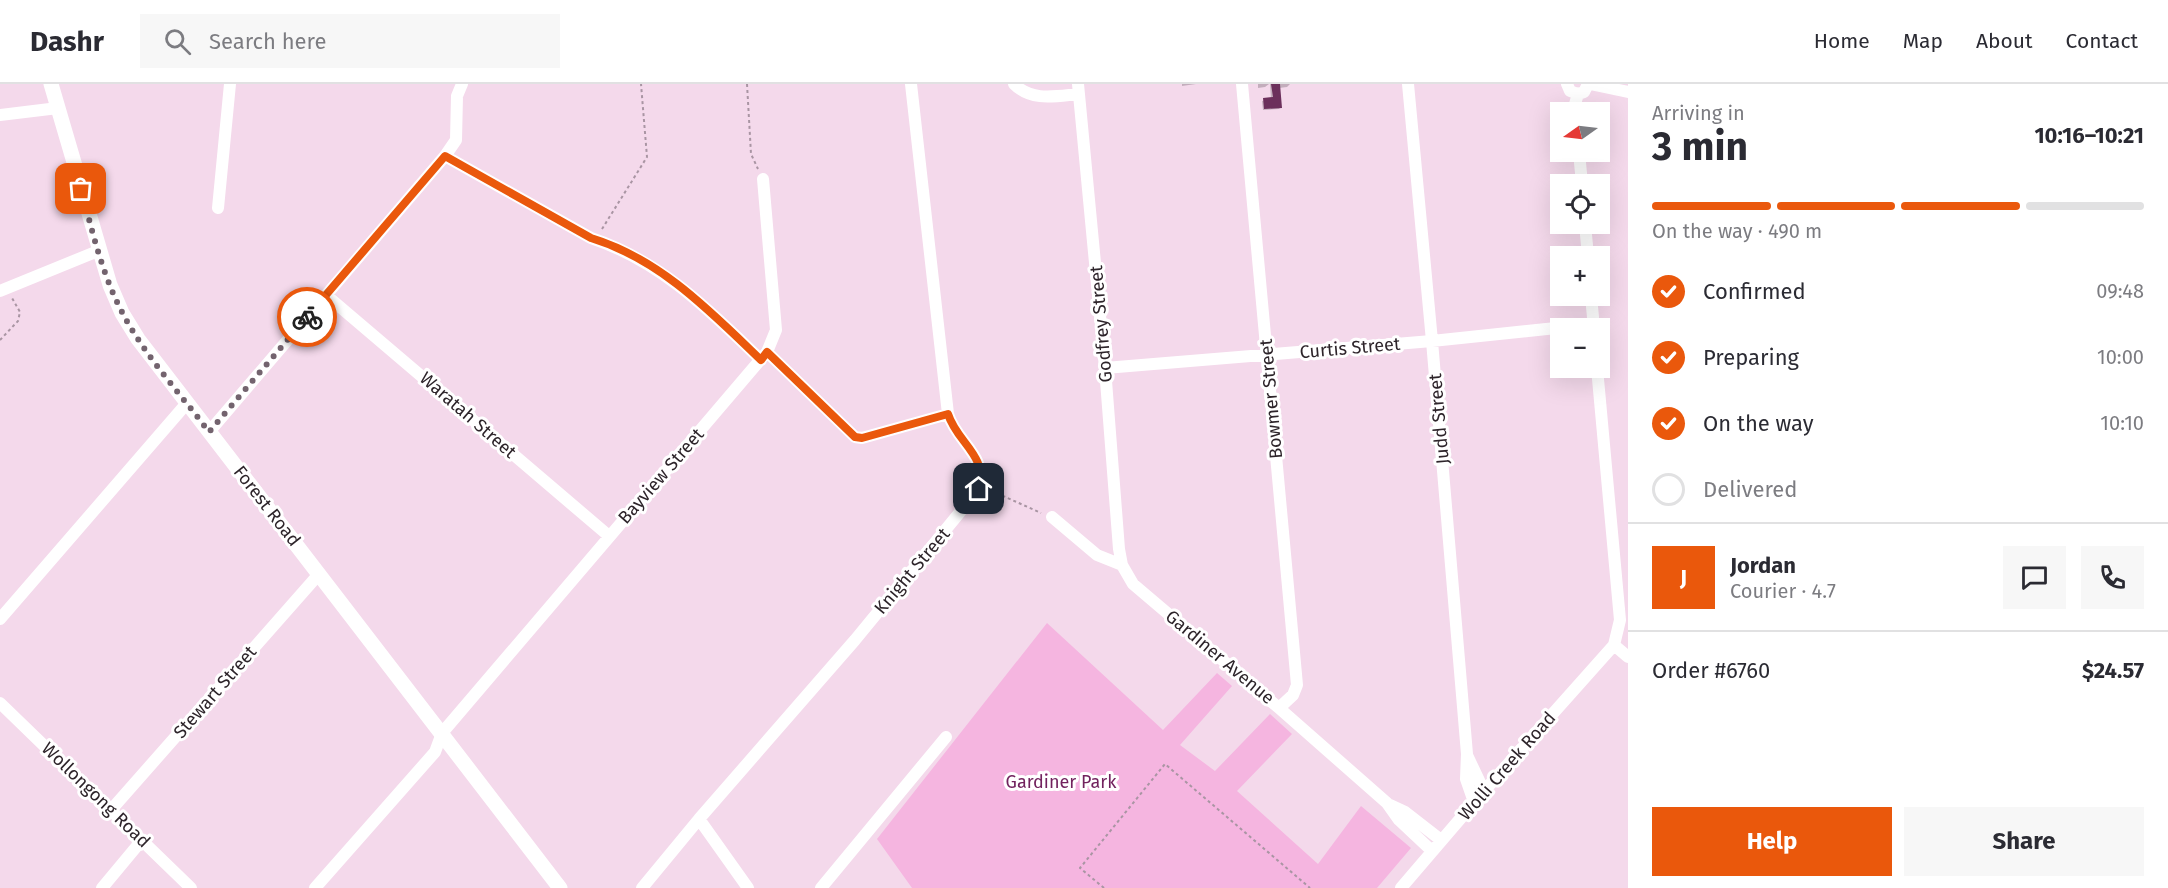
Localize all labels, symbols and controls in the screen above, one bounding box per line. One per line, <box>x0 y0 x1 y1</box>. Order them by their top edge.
search box <box>140 14 560 68</box>
text: Dashr <box>30 25 104 58</box>
icon: search <box>161 25 194 58</box>
text: Search here <box>209 28 326 55</box>
text: Home <box>1814 28 1870 54</box>
text: Map <box>1903 28 1943 54</box>
text: About <box>1976 28 2033 54</box>
text: Contact <box>2066 28 2138 54</box>
text: Arriving in <box>1652 101 1745 125</box>
north arrow <box>1550 102 1610 162</box>
map controls <box>1550 102 1610 378</box>
text: 10:16–10:21 <box>2034 122 2144 149</box>
text: 3 min <box>1652 124 1748 170</box>
pin <box>55 163 106 214</box>
icon: bag <box>64 172 97 205</box>
button: locate <box>1550 174 1610 234</box>
text: On the way · 490 m <box>1652 219 1822 243</box>
button: + <box>1550 246 1610 306</box>
street label: Godfrey Street <box>1085 264 1117 383</box>
icon: check <box>1652 275 1685 308</box>
text: Confirmed <box>1703 278 1806 305</box>
text: 09:48 <box>2096 279 2144 303</box>
courier <box>277 287 337 347</box>
icon: bike <box>291 301 324 334</box>
button: − <box>1550 318 1610 378</box>
street label: Curtis Street <box>1299 333 1402 363</box>
street label: Bowmer Street <box>1255 338 1287 460</box>
icon: check <box>1652 341 1685 374</box>
text: Preparing <box>1703 344 1799 371</box>
text: 10:00 <box>2097 345 2144 369</box>
street label: Waratah Street <box>415 367 521 463</box>
street label: Judd Street <box>1424 372 1454 465</box>
icon: check <box>1652 407 1685 440</box>
text: On the way <box>1703 410 1814 437</box>
text: 10:10 <box>2100 411 2144 435</box>
street label: Bayview Street <box>613 423 709 528</box>
street label: Forest Road <box>229 461 305 551</box>
pin <box>953 463 1004 514</box>
icon: home <box>962 472 995 505</box>
text: Delivered <box>1703 476 1798 503</box>
street label: Knight Street <box>869 523 955 619</box>
button: chat <box>2003 546 2066 609</box>
button: phone <box>2081 546 2144 609</box>
text: Jordan <box>1730 552 1796 579</box>
text: J <box>1680 564 1687 591</box>
text: Courier · 4.7 <box>1730 579 1836 603</box>
street label: Gardiner Avenue <box>1161 605 1279 709</box>
street label: Stewart Street <box>169 641 261 743</box>
text: Order #6760 <box>1652 657 1770 684</box>
text: $24.57 <box>2082 657 2144 684</box>
street label: Wolli Creek Road <box>1454 707 1560 825</box>
street label: Wollongong Road <box>37 738 155 852</box>
park label: Gardiner Park <box>1006 771 1117 793</box>
button: Help <box>1652 807 1892 876</box>
button: Share <box>1904 807 2144 876</box>

